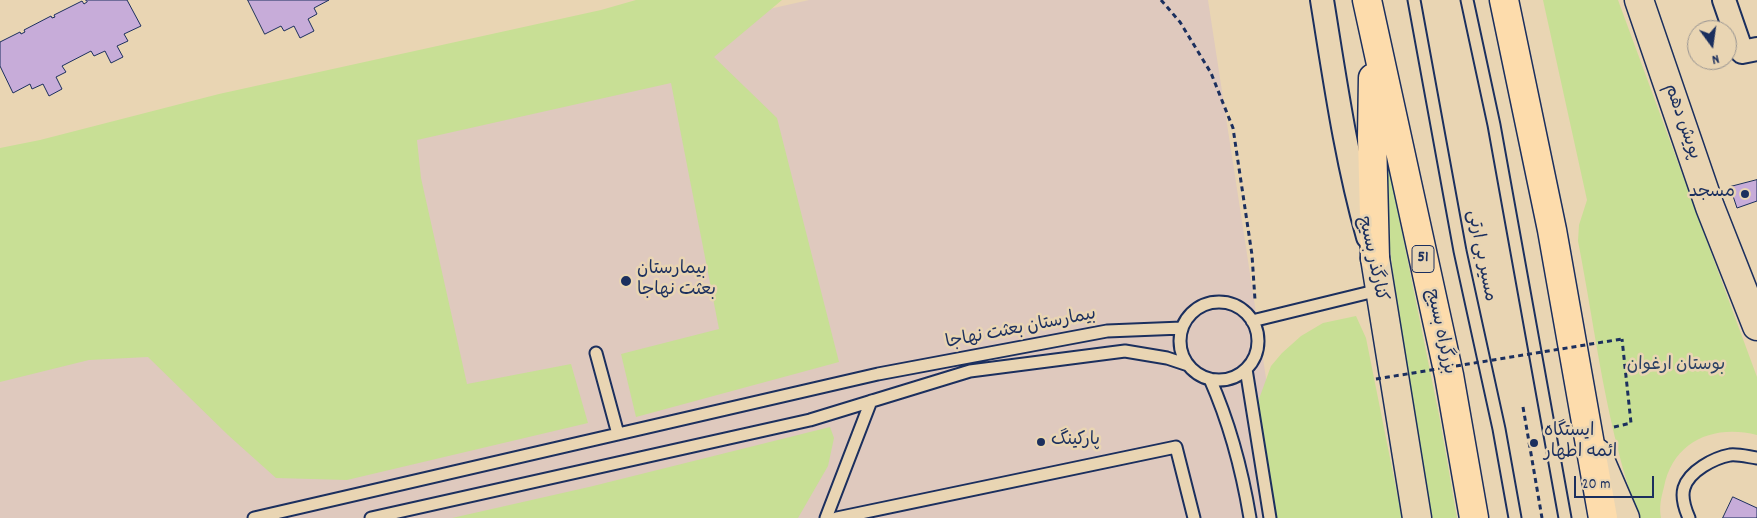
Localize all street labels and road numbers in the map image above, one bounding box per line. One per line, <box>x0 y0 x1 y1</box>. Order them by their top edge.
street label: پویش دهم <box>1658 81 1704 163</box>
street label: مسیر بی ارتی <box>1461 208 1499 304</box>
street label: کنارگذر بسیج <box>1351 214 1391 304</box>
road number: 51 <box>1412 245 1434 272</box>
street label: بزرگراه بسیج <box>1419 287 1459 377</box>
street label: بیمارستان بعثت نهاجا <box>944 305 1098 355</box>

